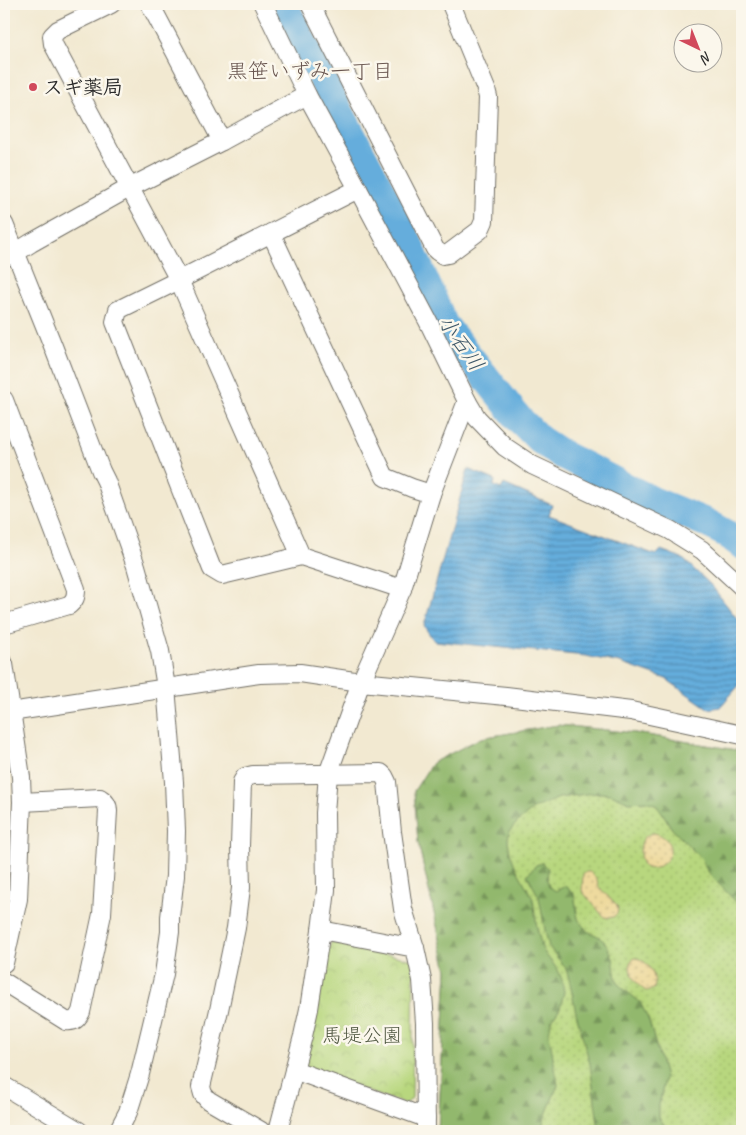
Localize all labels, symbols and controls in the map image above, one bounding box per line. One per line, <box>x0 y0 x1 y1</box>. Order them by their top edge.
north arrow <box>674 22 724 72</box>
text: N <box>696 48 715 68</box>
district label: 黒笹いずみ一丁目 <box>227 58 393 84</box>
place label: スギ薬局 <box>43 75 123 100</box>
marker: スギ薬局 <box>27 81 39 93</box>
water label: 小石川 <box>432 310 490 376</box>
park label: 馬堤公園 <box>322 1023 402 1048</box>

